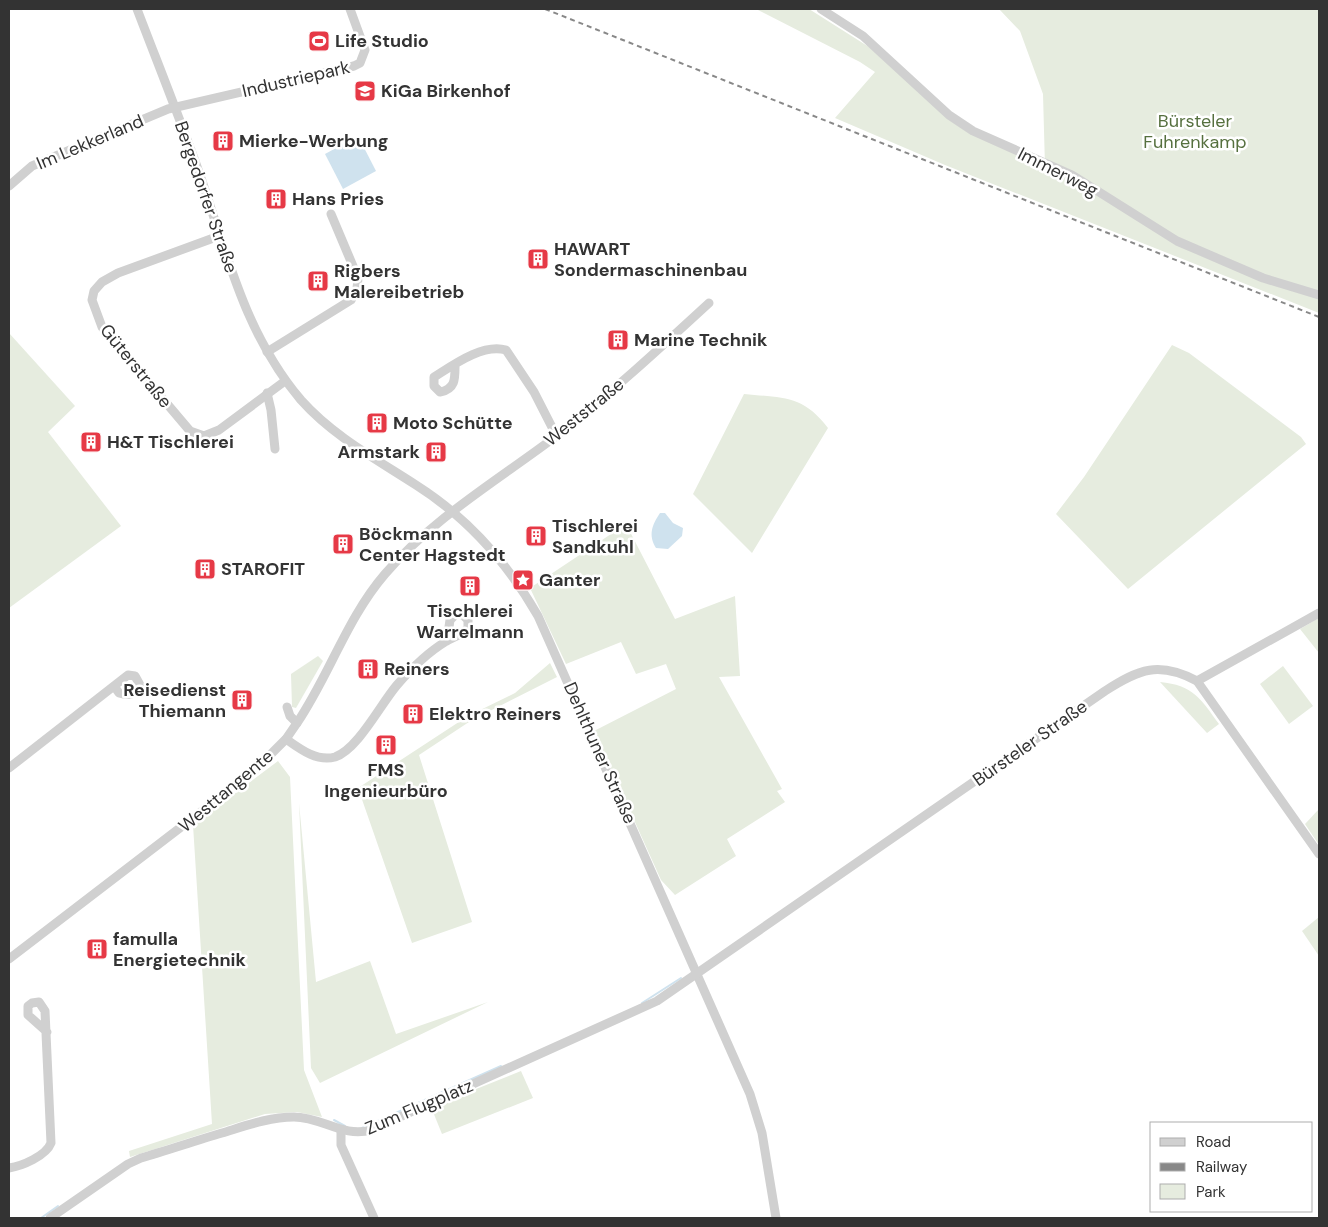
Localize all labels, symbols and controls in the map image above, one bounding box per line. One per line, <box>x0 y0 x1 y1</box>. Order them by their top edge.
sports icon: Life Studio <box>307 29 331 53</box>
place label: Life Studio <box>335 29 429 53</box>
street label: Industriepark <box>240 55 352 103</box>
school or university icon: KiGa Birkenhof <box>353 79 377 103</box>
place label: KiGa Birkenhof <box>381 79 511 103</box>
street label: Im Lekkerland <box>33 109 147 175</box>
park label: Bürsteler Fuhrenkamp <box>1143 109 1247 154</box>
street label: Bergedorfer Straße <box>169 118 243 276</box>
building icon: Mierke-Werbung <box>211 129 235 153</box>
place label: Mierke-Werbung <box>239 129 389 153</box>
street label: Immerweg <box>1014 142 1102 202</box>
building icon: Hans Pries <box>264 187 288 211</box>
place label: Hans Pries <box>292 187 384 211</box>
place label: HAWART Sondermaschinenbau <box>554 237 747 282</box>
building icon: HAWART Sondermaschinenbau <box>526 247 550 271</box>
place label: Rigbers Malereibetrieb <box>334 259 464 304</box>
building icon: Rigbers Malereibetrieb <box>306 269 330 293</box>
street label: Güterstraße <box>95 319 177 413</box>
building icon: Marine Technik <box>606 328 630 352</box>
place label: Marine Technik <box>634 328 768 352</box>
street label: Weststraße <box>539 372 629 452</box>
building icon: Moto Schütte <box>365 411 389 435</box>
place label: Moto Schütte <box>393 411 513 435</box>
building icon: H&T Tischlerei <box>79 430 103 454</box>
place label: H&T Tischlerei <box>107 430 234 454</box>
place label: Armstark <box>338 440 421 464</box>
building icon: Armstark <box>424 440 448 464</box>
place label: Tischlerei Sandkuhl <box>552 514 638 559</box>
place label: Böckmann Center Hagstedt <box>359 522 506 567</box>
building icon: Tischlerei Sandkuhl <box>524 524 548 548</box>
building icon: Böckmann Center Hagstedt <box>331 532 355 556</box>
building icon: STAROFIT <box>193 557 217 581</box>
place label: STAROFIT <box>221 557 305 581</box>
place icon: Ganter <box>511 568 535 592</box>
place label: Ganter <box>539 568 600 592</box>
building icon: Tischlerei Warrelmann <box>458 574 482 598</box>
place label: Tischlerei Warrelmann <box>416 599 524 644</box>
building icon: Reiners <box>356 657 380 681</box>
place label: Reiners <box>384 657 449 681</box>
place label: Reisedienst Thiemann <box>123 678 226 723</box>
street label: Dehlthuner Straße <box>558 678 642 828</box>
building icon: Reisedienst Thiemann <box>230 688 254 712</box>
street label: Bürsteler Straße <box>968 694 1092 792</box>
building icon: Elektro Reiners <box>401 702 425 726</box>
place label: Elektro Reiners <box>429 702 561 726</box>
building icon: FMS Ingenieurbüro <box>374 733 398 757</box>
street label: Westtangente <box>174 744 278 838</box>
place label: FMS Ingenieurbüro <box>324 758 448 803</box>
place label: famulla Energietechnik <box>113 927 246 972</box>
building icon: famulla Energietechnik <box>85 937 109 961</box>
street label: Zum Flugplatz <box>361 1073 477 1141</box>
legend <box>1150 1122 1313 1212</box>
text: Road <box>1196 1132 1231 1152</box>
text: Railway <box>1196 1157 1248 1177</box>
text: Park <box>1196 1182 1226 1202</box>

